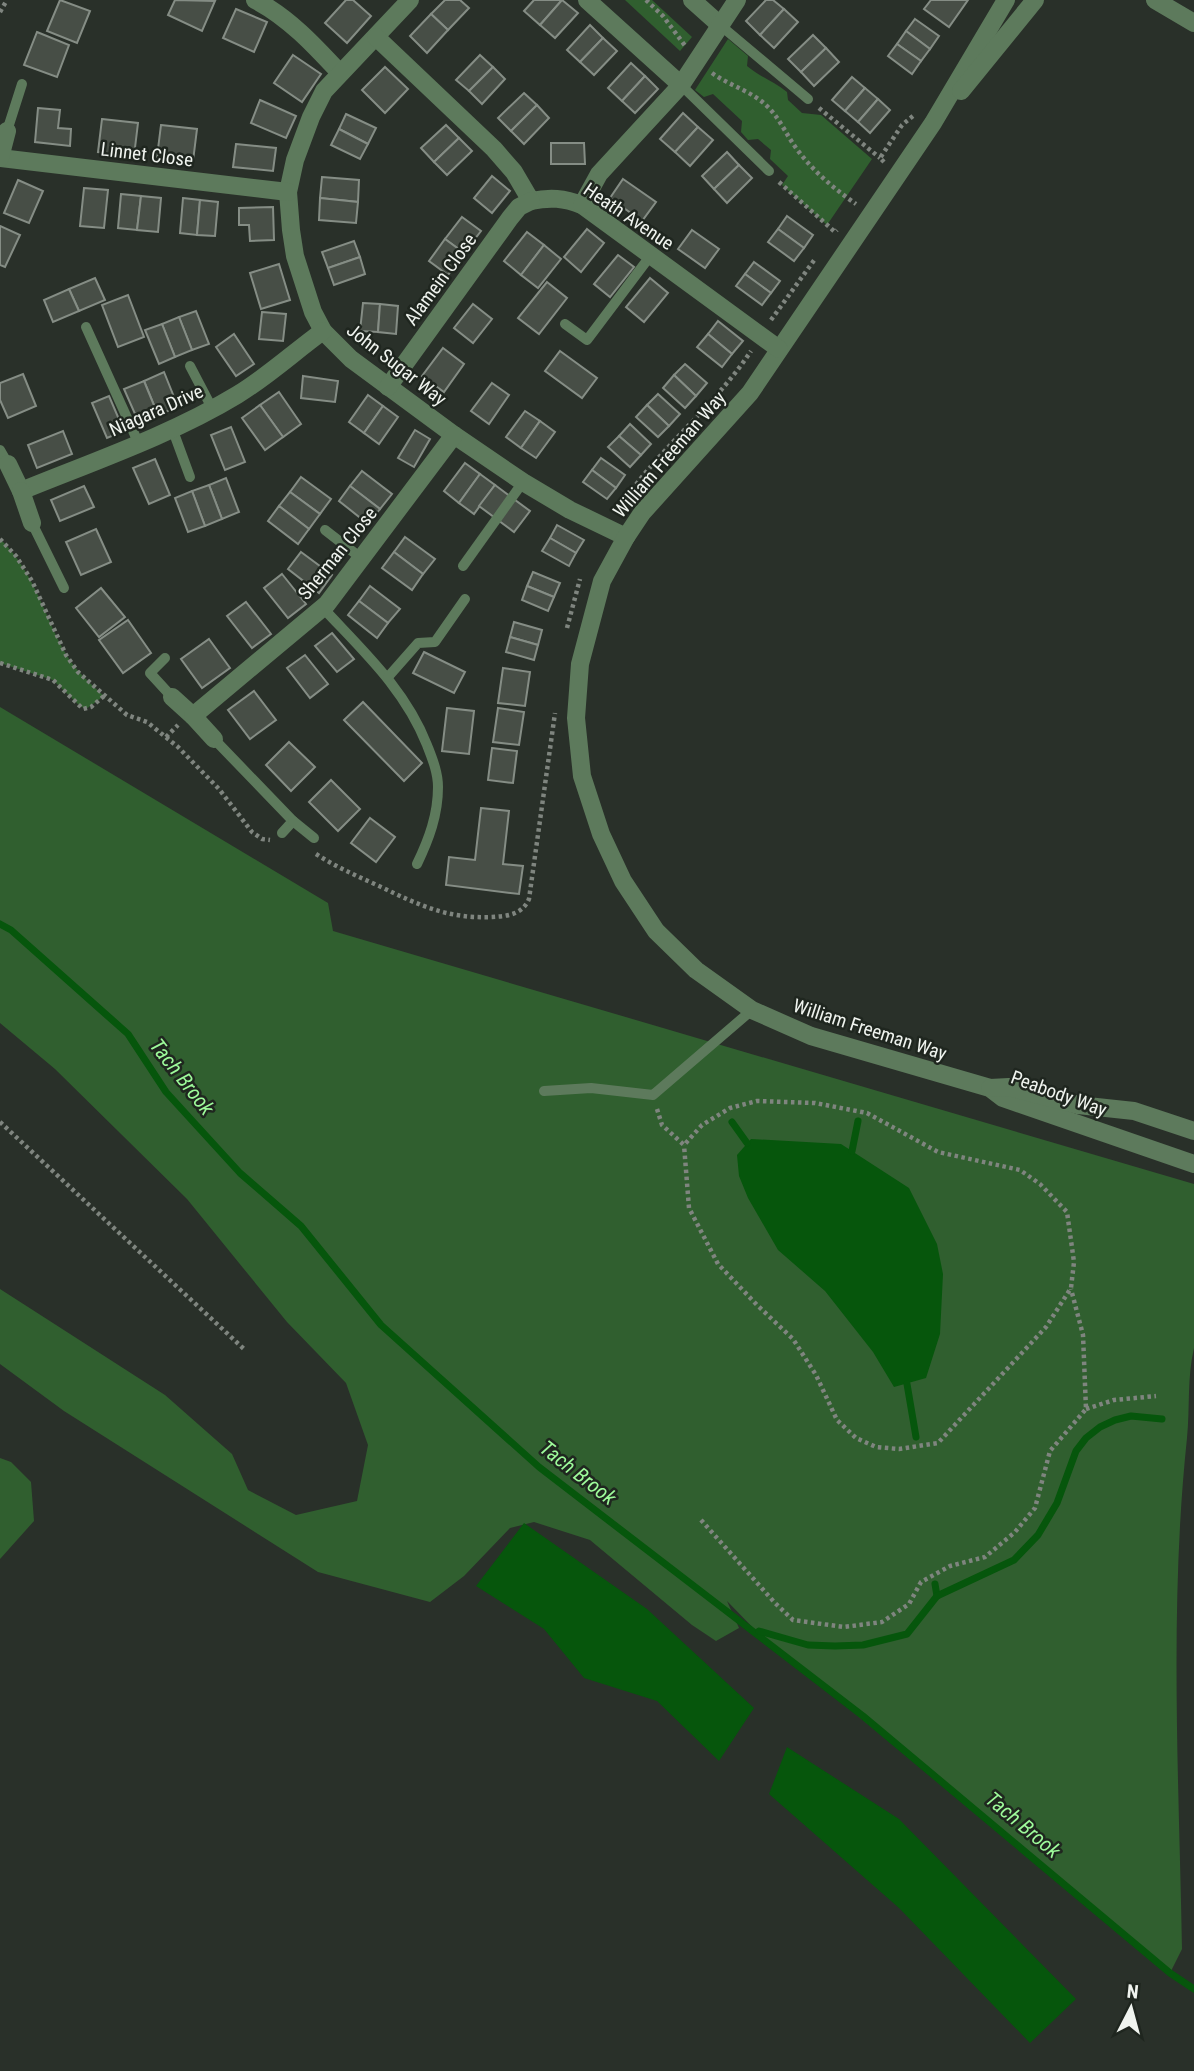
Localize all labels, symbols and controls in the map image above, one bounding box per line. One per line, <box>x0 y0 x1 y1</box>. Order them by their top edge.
street label: Linnet Close <box>99 137 195 172</box>
street label: Heath Avenue <box>579 178 678 255</box>
street label: Alamein Close <box>399 229 481 330</box>
street label: John Sugar Way <box>342 318 451 410</box>
street label: Niagara Drive <box>106 379 207 441</box>
street label: William Freeman Way <box>608 386 731 522</box>
street label: Sherman Close <box>293 502 382 604</box>
street label: William Freeman Way <box>790 994 950 1065</box>
water label: Tach Brook <box>145 1034 220 1120</box>
street label: Peabody Way <box>1008 1066 1110 1121</box>
water label: Tach Brook <box>535 1436 621 1511</box>
water label: Tach Brook <box>981 1787 1066 1864</box>
north arrow <box>1096 1973 1166 2043</box>
text: N <box>1126 1980 1140 2004</box>

